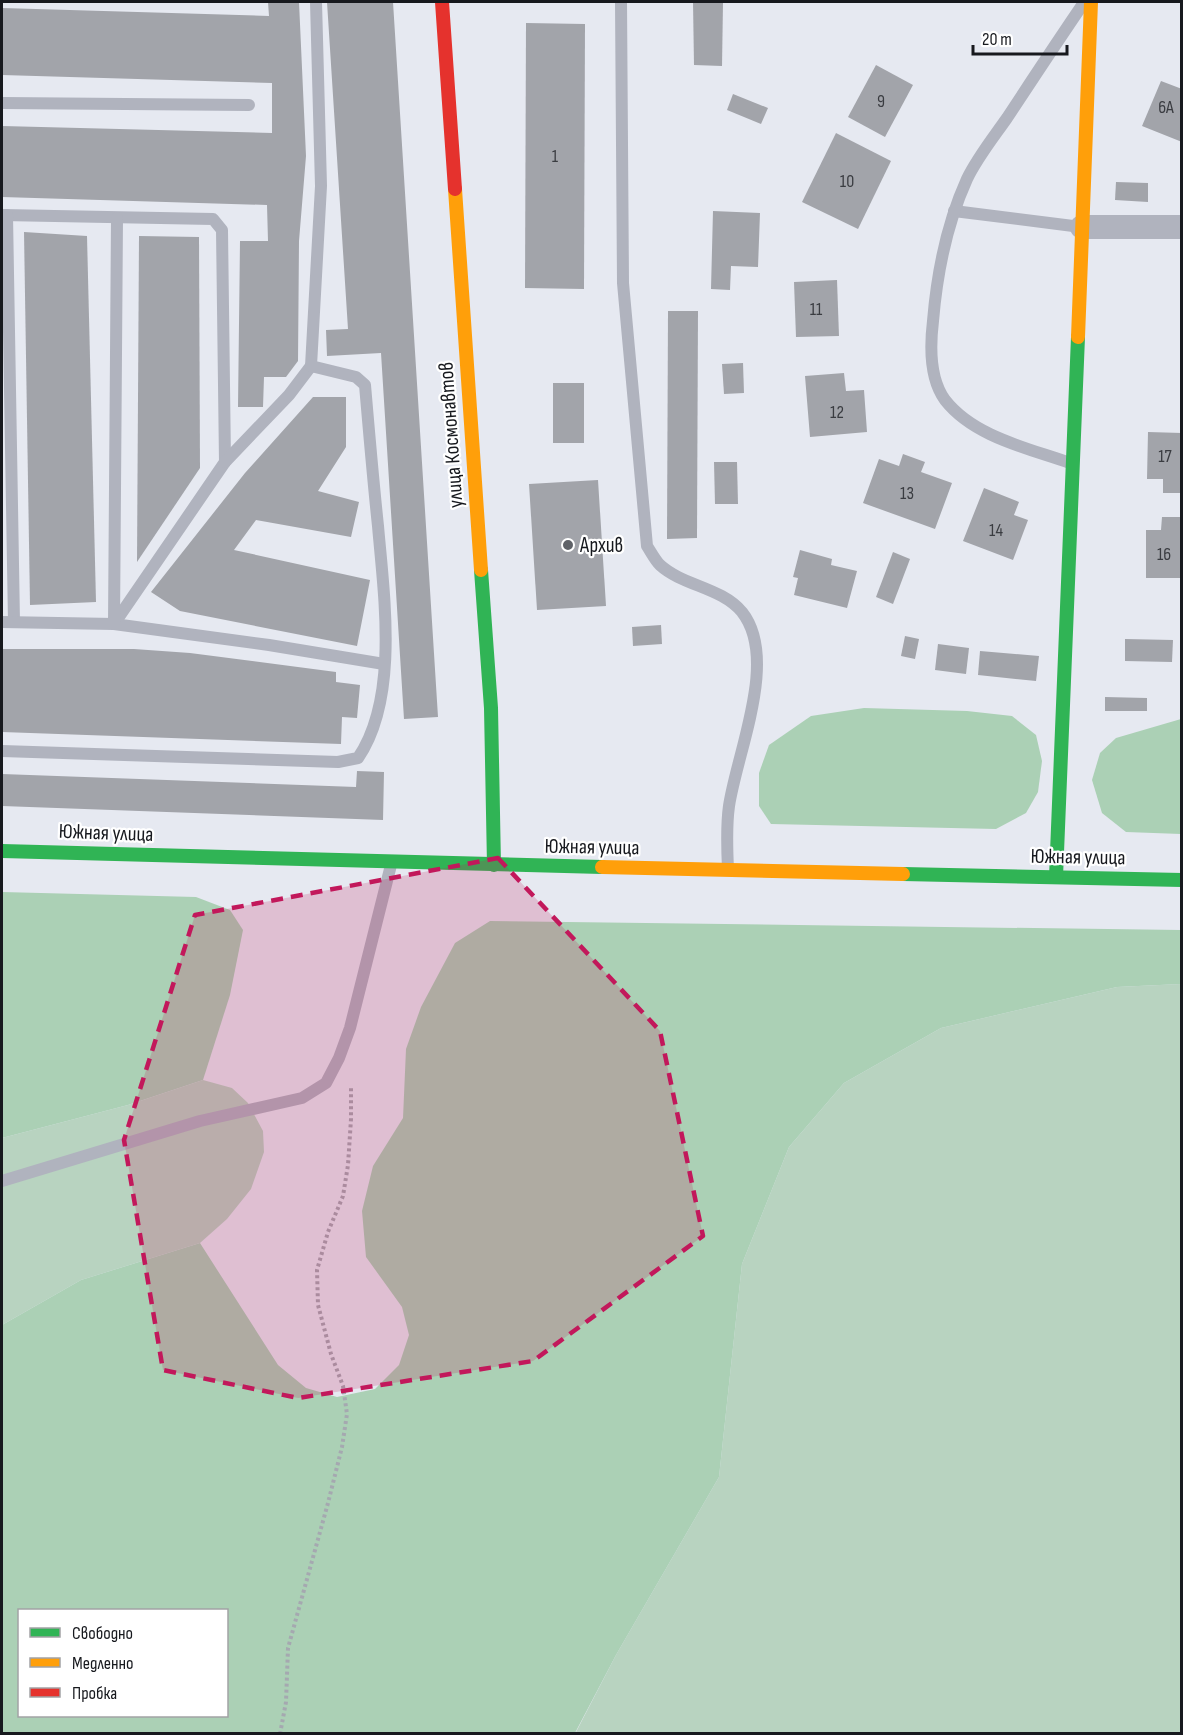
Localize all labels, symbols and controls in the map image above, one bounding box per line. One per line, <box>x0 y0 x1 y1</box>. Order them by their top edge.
scale bar <box>973 18 1068 56</box>
text: 20 m <box>982 29 1012 50</box>
house number: 9 <box>877 91 885 112</box>
house number: 6А <box>1158 97 1174 118</box>
house number: 1 <box>552 146 559 167</box>
house number: 10 <box>840 171 854 192</box>
house number: 11 <box>810 299 823 320</box>
street label: улица Космонавтов <box>433 361 469 509</box>
house number: 12 <box>830 402 844 423</box>
house number: 17 <box>1158 446 1173 467</box>
house number: 13 <box>900 483 914 504</box>
house number: 14 <box>989 520 1003 541</box>
place label: Архив <box>579 533 623 558</box>
marker: Архив <box>561 538 575 552</box>
house number: 16 <box>1157 544 1171 565</box>
street label: Южная улица <box>58 819 154 847</box>
street label: Южная улица <box>544 834 640 860</box>
street label: Южная улица <box>1030 844 1126 870</box>
legend <box>18 1609 228 1717</box>
text: Свободно <box>72 1623 133 1644</box>
text: Медленно <box>72 1653 134 1674</box>
text: Пробка <box>72 1683 117 1704</box>

